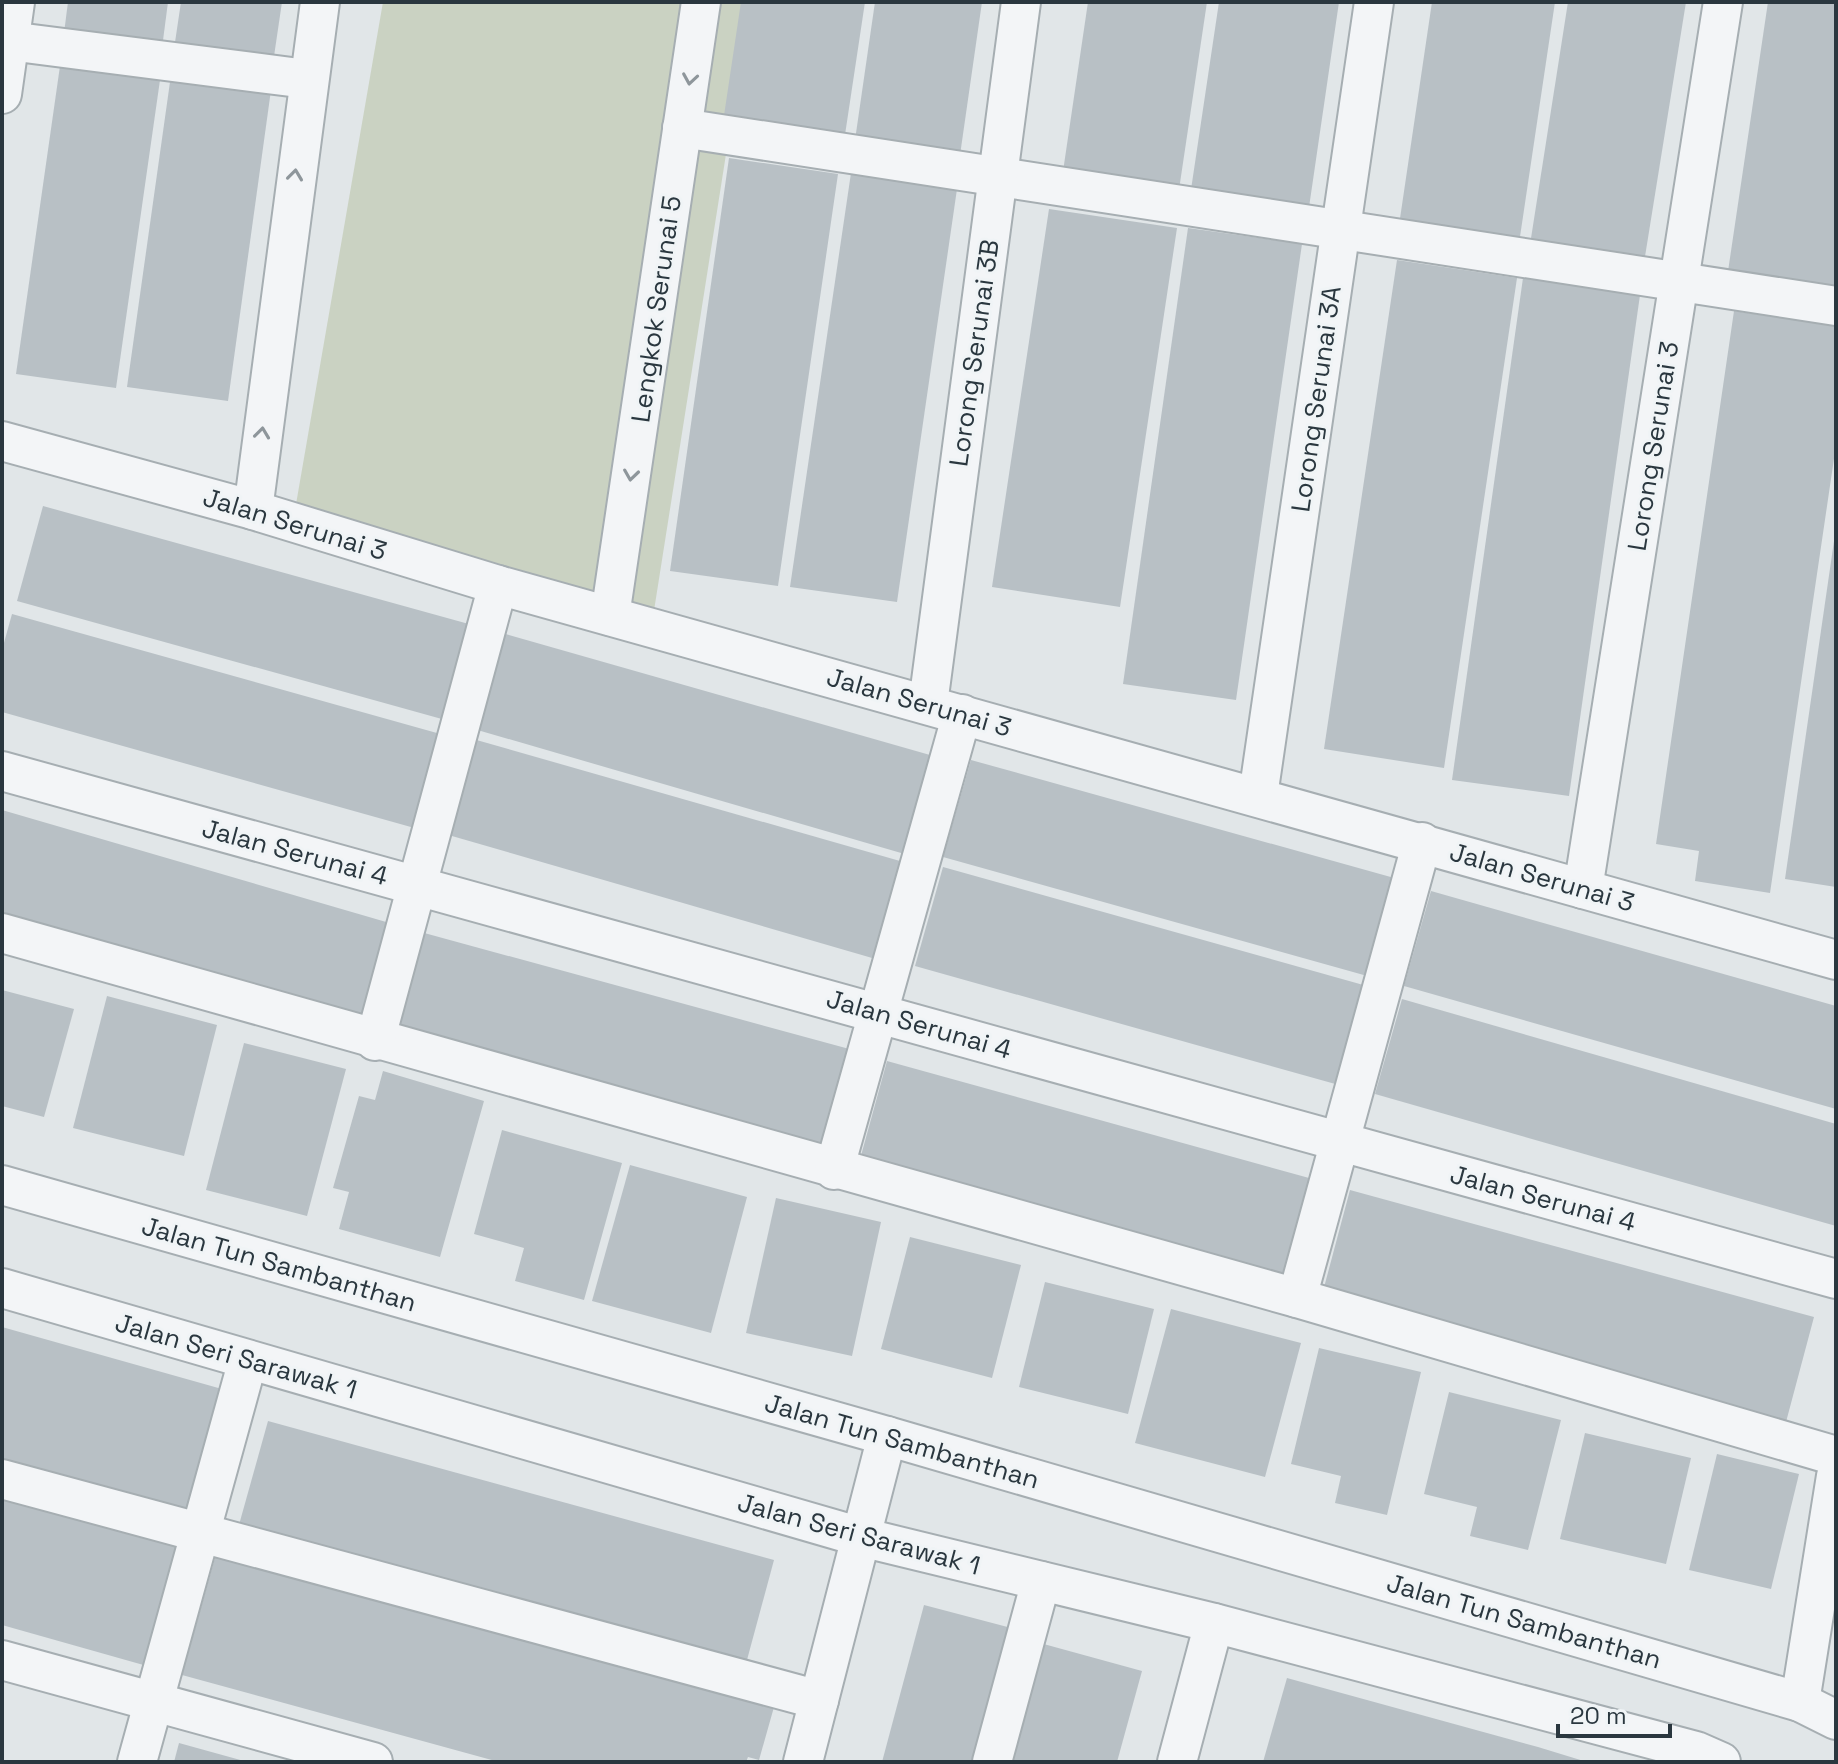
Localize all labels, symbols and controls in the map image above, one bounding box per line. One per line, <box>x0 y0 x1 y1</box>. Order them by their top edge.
one-way arrow <box>682 72 699 86</box>
one-way arrow <box>286 168 303 182</box>
street label: Lengkok Serunai 5 <box>623 193 689 425</box>
street label: Lorong Serunai 3B <box>941 237 1007 469</box>
street label: Lorong Serunai 3A <box>1283 284 1349 514</box>
street label: Lorong Serunai 3 <box>1620 339 1686 553</box>
one-way arrow <box>254 426 271 439</box>
one-way arrow <box>623 468 640 482</box>
street label: Jalan Serunai 3 <box>199 480 391 568</box>
street label: Jalan Serunai 3 <box>823 659 1015 745</box>
street label: Jalan Serunai 4 <box>198 811 392 893</box>
street label: Jalan Serunai 3 <box>1446 834 1638 920</box>
street label: Jalan Serunai 4 <box>823 981 1015 1067</box>
street label: Jalan Serunai 4 <box>1446 1157 1640 1239</box>
street label: Jalan Tun Sambanthan <box>138 1209 420 1319</box>
street label: Jalan Seri Sarawak 1 <box>111 1305 361 1407</box>
street label: Jalan Tun Sambanthan <box>761 1386 1043 1496</box>
street label: Jalan Seri Sarawak 1 <box>734 1485 984 1583</box>
street label: Jalan Tun Sambanthan <box>1383 1566 1665 1676</box>
scale bar <box>1558 1688 1670 1738</box>
text: 20 m <box>1570 1700 1627 1731</box>

